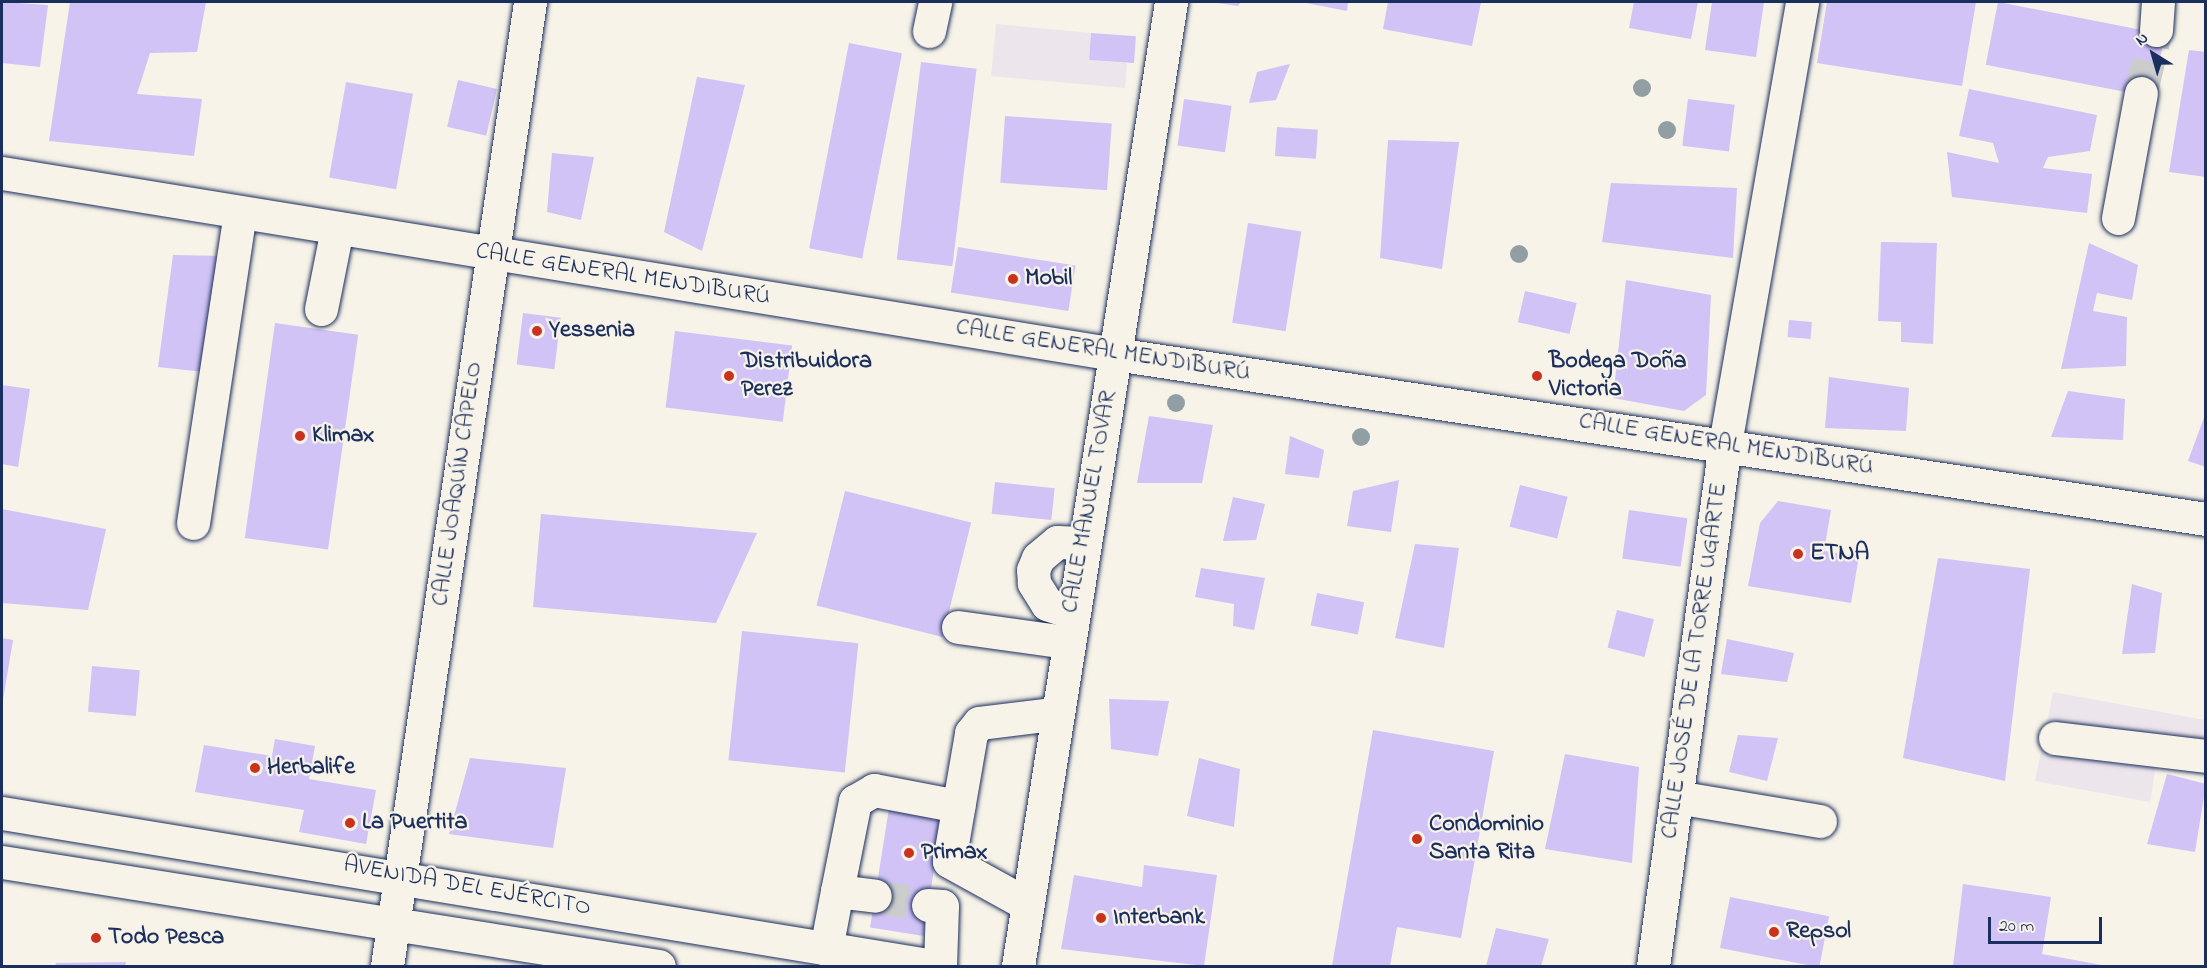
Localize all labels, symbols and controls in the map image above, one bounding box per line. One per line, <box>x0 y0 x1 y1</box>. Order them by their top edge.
north arrow <box>2123 24 2183 84</box>
text: N <box>2131 27 2154 52</box>
street label: CALLE GENERAL MENDIBURÚ <box>474 237 772 313</box>
place label: Mobil <box>1025 265 1072 293</box>
marker: Mobil <box>1006 272 1020 286</box>
street label: CALLE GENERAL MENDIBURÚ <box>954 313 1252 389</box>
place label: Yessenia <box>549 317 635 345</box>
marker: Yessenia <box>530 324 544 338</box>
place label: Distribuidora Perez <box>741 348 872 404</box>
place label: Bodega Doña Victoria <box>1549 348 1687 404</box>
street label: CALLE JOAQUÍN CAPELO <box>427 360 489 608</box>
marker: Distribuidora Perez <box>722 369 736 383</box>
marker: Bodega Doña Victoria <box>1530 369 1544 383</box>
street label: CALLE MANUEL TOVAR <box>1056 389 1124 615</box>
street label: CALLE GENERAL MENDIBURÚ <box>1577 407 1875 483</box>
place label: Klimax <box>312 422 374 450</box>
marker: Klimax <box>293 429 307 443</box>
street label: CALLE JOSÉ DE LA TORRE UGARTE <box>1656 481 1734 841</box>
place label: ETNA <box>1810 540 1869 568</box>
marker: ETNA <box>1791 547 1805 561</box>
place label: Herbalife <box>267 754 355 782</box>
marker: Herbalife <box>248 761 262 775</box>
place label: La Puertita <box>362 809 468 837</box>
place label: Condominio Santa Rita <box>1429 811 1544 867</box>
marker: La Puertita <box>343 816 357 830</box>
marker: Condominio Santa Rita <box>1410 832 1424 846</box>
place label: Primax <box>921 839 988 867</box>
marker: Primax <box>902 846 916 860</box>
street label: AVENIDA DEL EJÉRCITO <box>341 851 593 923</box>
place label: Interbank <box>1113 904 1205 932</box>
scale bar <box>1991 905 2105 943</box>
marker: Interbank <box>1094 911 1108 925</box>
text: 20 m <box>1999 914 2034 940</box>
place label: Repsol <box>1786 918 1851 946</box>
place label: Todo Pesca <box>108 924 224 952</box>
marker: Repsol <box>1767 925 1781 939</box>
marker: Todo Pesca <box>89 931 103 945</box>

